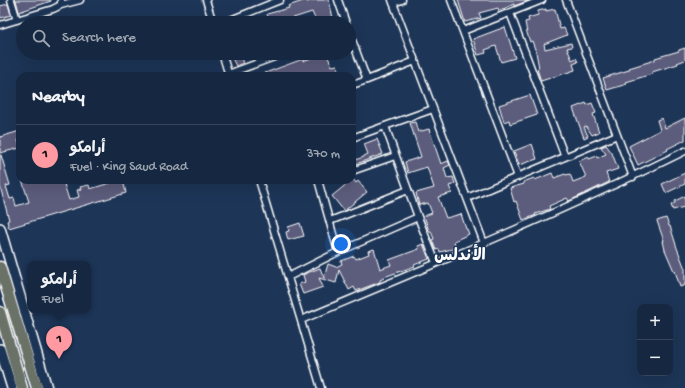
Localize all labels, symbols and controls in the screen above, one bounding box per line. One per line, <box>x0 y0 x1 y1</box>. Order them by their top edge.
search box <box>16 16 356 60</box>
icon: search <box>30 27 52 49</box>
text: Search here <box>62 29 136 47</box>
text: Nearby <box>32 88 85 108</box>
text: أرامكو <box>70 140 105 158</box>
text: 1 <box>42 147 48 162</box>
text: 370 m <box>307 147 340 162</box>
text: Fuel · King Saud Road <box>70 160 188 175</box>
your location <box>331 234 351 254</box>
district label: الأندلس <box>434 243 486 267</box>
popup <box>27 261 91 313</box>
text: أرامكو <box>41 272 77 290</box>
text: Fuel <box>41 292 64 307</box>
map controls <box>637 304 673 376</box>
button: + <box>637 304 673 340</box>
pin: 1 <box>46 326 72 359</box>
button: − <box>637 340 673 376</box>

